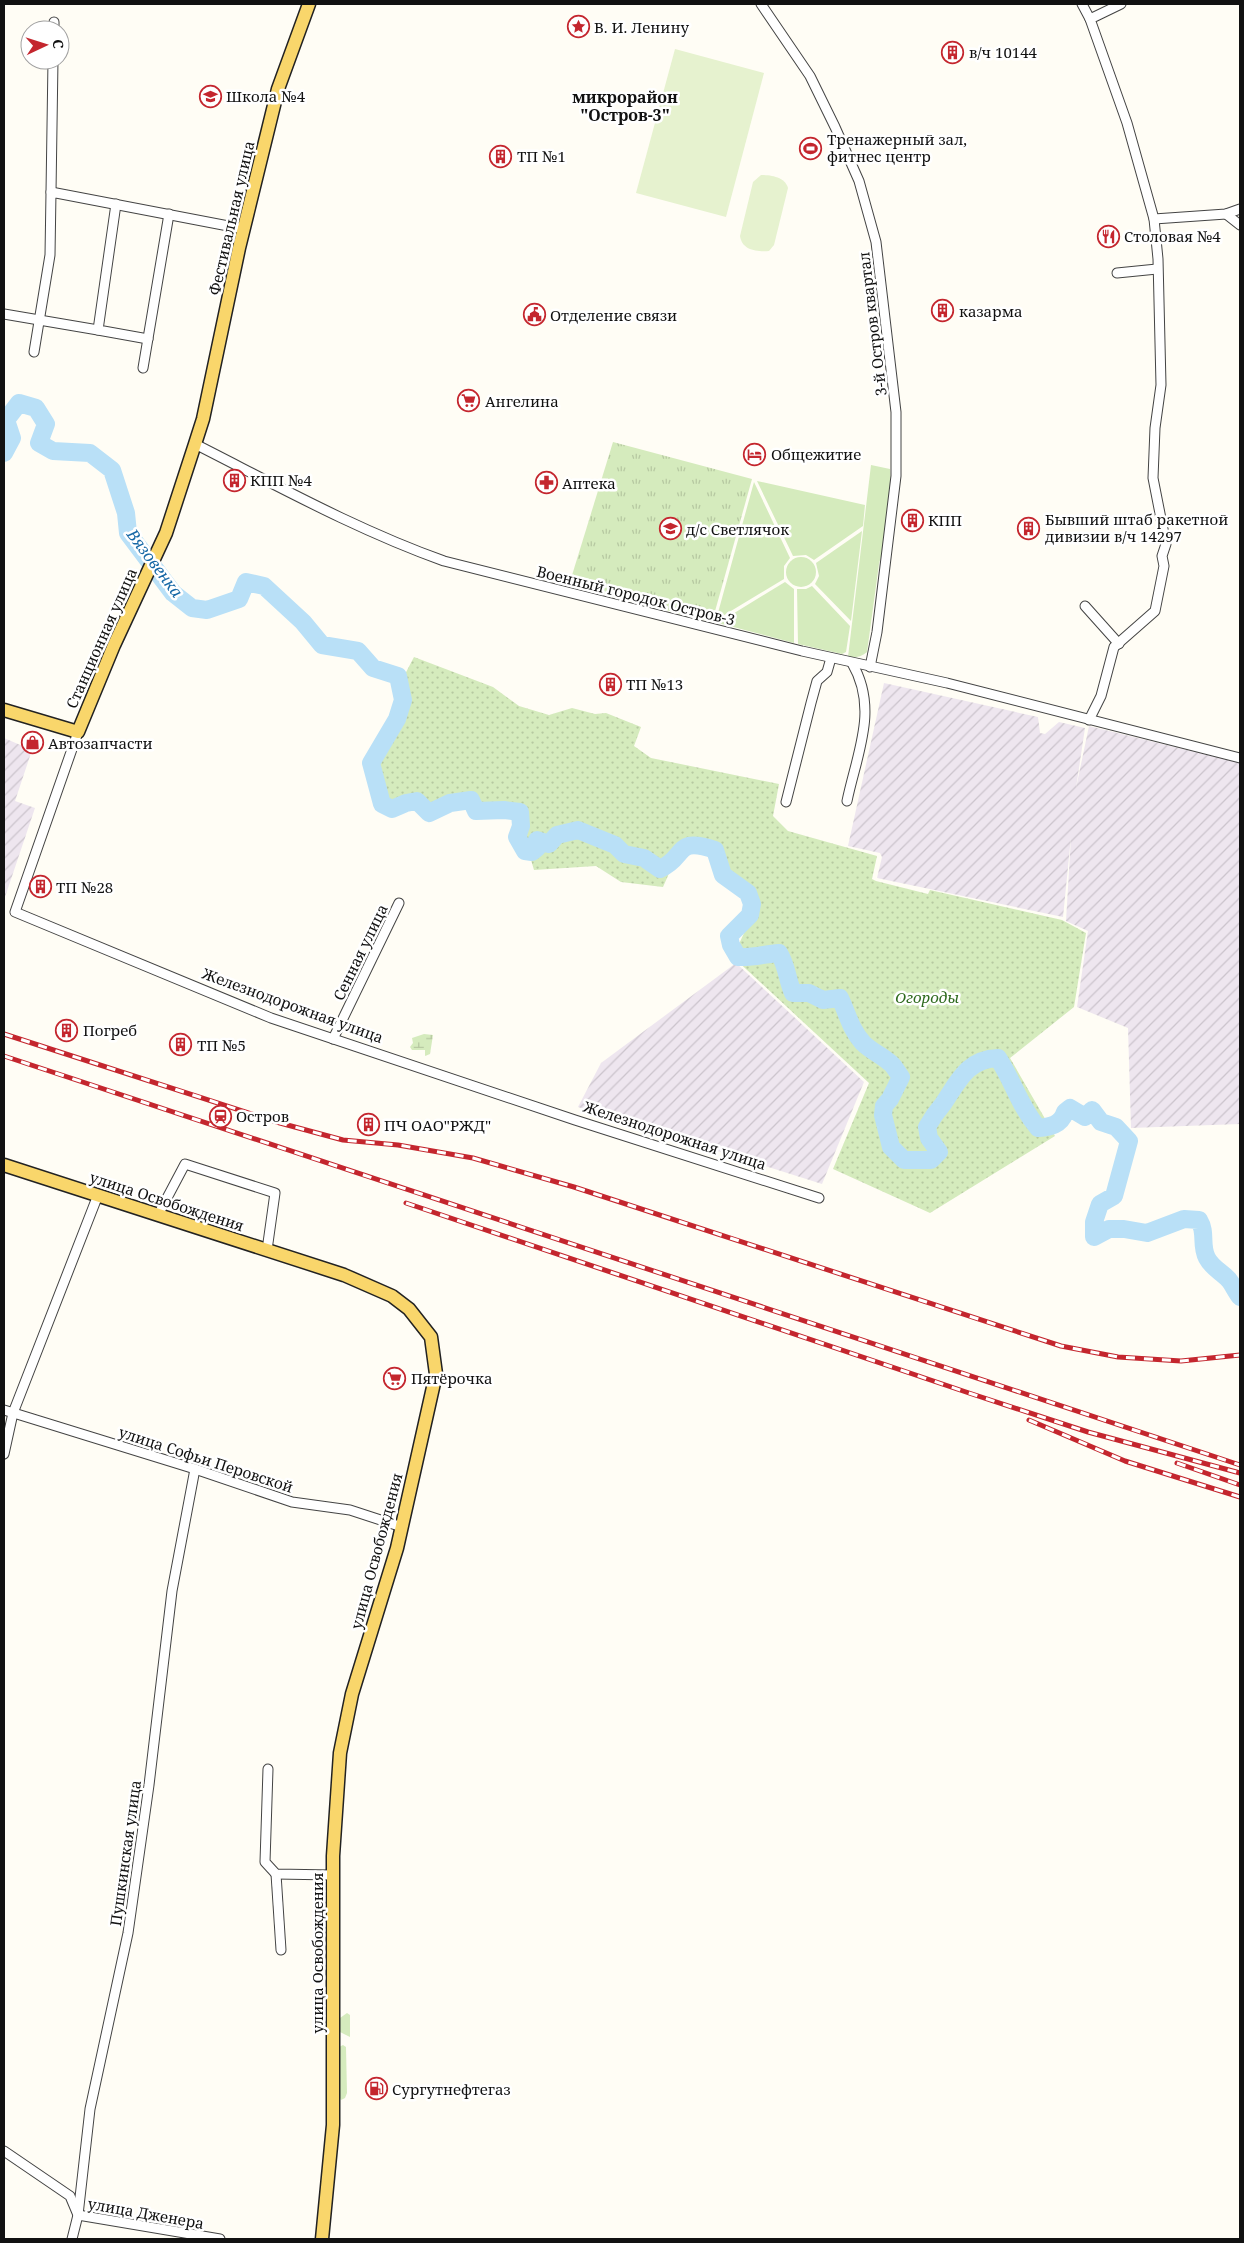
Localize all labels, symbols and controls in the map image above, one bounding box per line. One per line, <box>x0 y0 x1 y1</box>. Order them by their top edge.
place icon: В. И. Ленину <box>566 15 590 39</box>
place label: В. И. Ленину <box>594 17 689 37</box>
north arrow <box>20 20 70 70</box>
text: С <box>49 39 68 49</box>
building icon: в/ч 10144 <box>941 40 965 64</box>
place label: в/ч 10144 <box>969 42 1038 62</box>
school or university icon: Школа №4 <box>198 84 222 108</box>
place label: Школа №4 <box>226 86 306 106</box>
district label: микрорайон "Остров-3" <box>572 86 678 126</box>
place label: Тренажерный зал, фитнес центр <box>827 129 967 166</box>
sports icon: Тренажерный зал, фитнес центр <box>799 136 823 160</box>
street label: Фестивальная улица <box>204 139 258 297</box>
building icon: ТП №1 <box>489 144 513 168</box>
place label: ТП №1 <box>517 146 566 166</box>
restaurant icon: Столовая №4 <box>1096 224 1120 248</box>
place label: Столовая №4 <box>1124 226 1221 246</box>
street label: 3-й Остров квартал <box>853 251 891 397</box>
building icon: казарма <box>931 299 955 323</box>
place label: казарма <box>959 301 1023 321</box>
public building icon: Отделение связи <box>522 303 546 327</box>
place label: Отделение связи <box>550 305 677 325</box>
supermarket icon: Ангелина <box>457 389 481 413</box>
place label: Ангелина <box>485 391 559 411</box>
hotel icon: Общежитие <box>743 442 767 466</box>
place label: Общежитие <box>771 444 861 464</box>
building icon: КПП №4 <box>222 468 246 492</box>
place label: КПП №4 <box>250 470 312 490</box>
pharmacy icon: Аптека <box>534 471 558 495</box>
place label: Аптека <box>562 473 616 493</box>
building icon: КПП <box>900 508 924 532</box>
place label: Бывший штаб ракетной дивизии в/ч 14297 <box>1045 509 1228 546</box>
place label: КПП <box>928 510 962 530</box>
building icon: Бывший штаб ракетной дивизии в/ч 14297 <box>1017 516 1041 540</box>
school or university icon: д/с Светлячок <box>658 517 682 541</box>
place label: д/с Светлячок <box>686 519 789 539</box>
water label: Вязовенка <box>121 524 188 602</box>
street label: Военный городок Остров-3 <box>535 561 737 629</box>
street label: Станционная улица <box>61 565 141 711</box>
building icon: ТП №13 <box>598 672 622 696</box>
place label: ТП №13 <box>626 674 683 694</box>
shop icon: Автозапчасти <box>20 731 44 755</box>
place label: Автозапчасти <box>48 733 153 753</box>
building icon: ТП №28 <box>28 875 52 899</box>
place label: ТП №28 <box>56 877 113 897</box>
street label: Сенная улица <box>328 901 392 1003</box>
street label: Железнодорожная улица <box>199 963 386 1047</box>
park label: Огороды <box>895 987 959 1007</box>
building icon: Погреб <box>55 1018 79 1042</box>
place label: Погреб <box>83 1020 137 1040</box>
building icon: ТП №5 <box>169 1033 193 1057</box>
place label: ТП №5 <box>197 1035 246 1055</box>
street label: Железнодорожная улица <box>580 1096 769 1174</box>
station icon: Остров <box>208 1104 232 1128</box>
place label: Остров <box>236 1106 289 1126</box>
building icon: ПЧ ОАО"РЖД" <box>356 1113 380 1137</box>
place label: ПЧ ОАО"РЖД" <box>384 1115 491 1135</box>
street label: улица Освобождения <box>87 1167 247 1235</box>
supermarket icon: Пятёрочка <box>383 1366 407 1390</box>
place label: Пятёрочка <box>411 1368 492 1388</box>
street label: улица Софьи Перовской <box>116 1421 296 1497</box>
street label: улица Освобождения <box>345 1471 407 1631</box>
street label: Пушкинская улица <box>105 1779 145 1927</box>
street label: улица Освобождения <box>307 1872 327 2034</box>
fuel station icon: Сургутнефтегаз <box>364 2077 388 2101</box>
place label: Сургутнефтегаз <box>392 2079 511 2099</box>
street label: улица Дженера <box>86 2193 206 2233</box>

